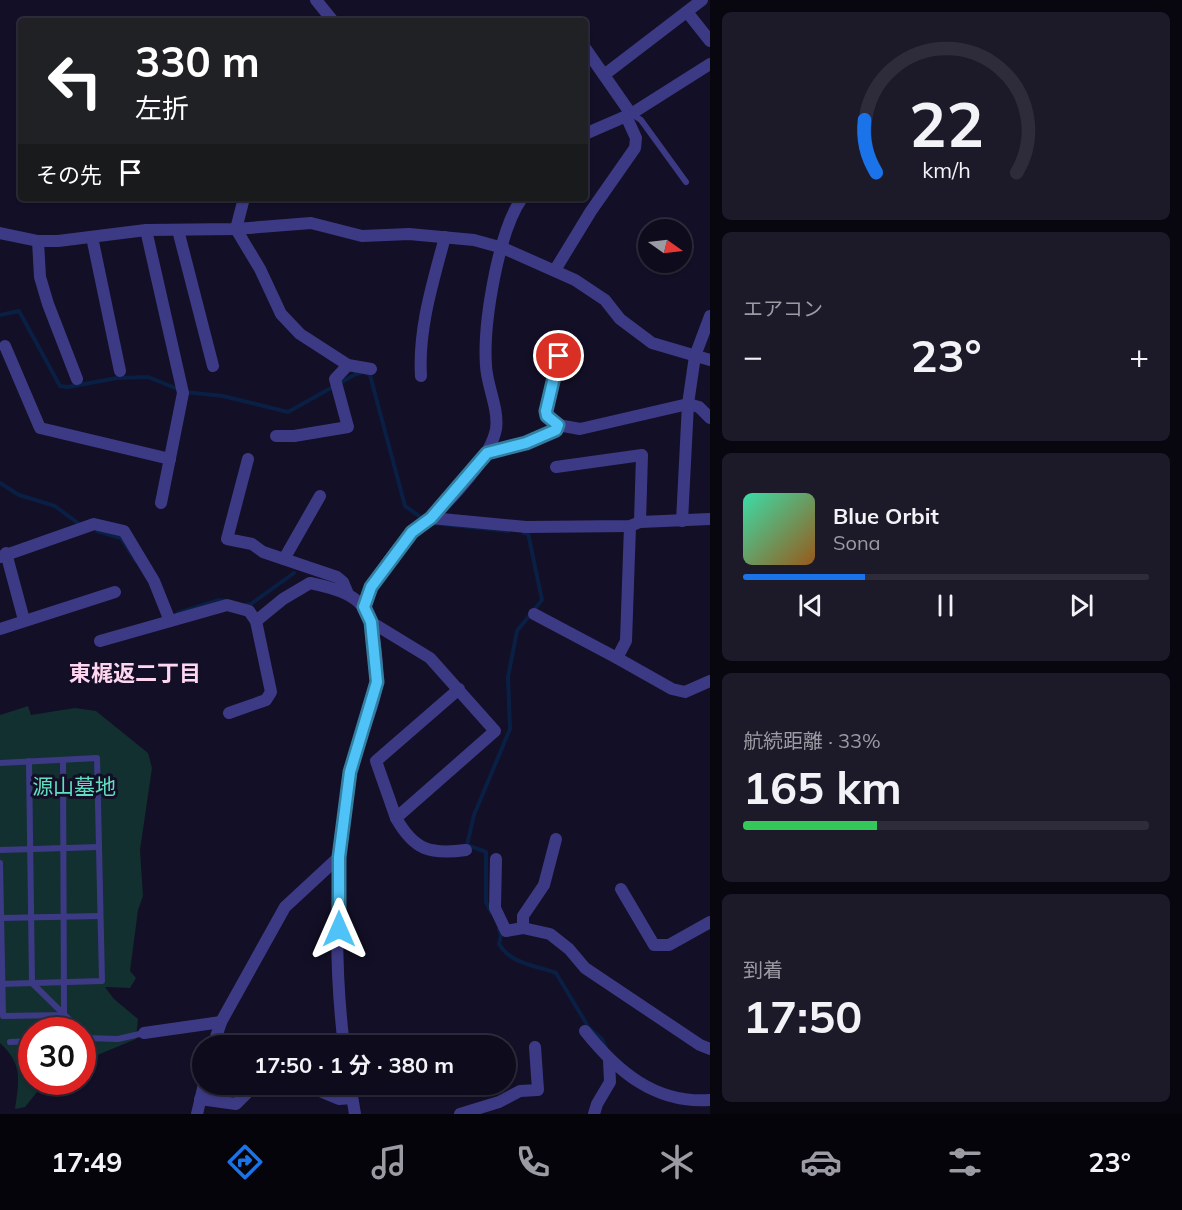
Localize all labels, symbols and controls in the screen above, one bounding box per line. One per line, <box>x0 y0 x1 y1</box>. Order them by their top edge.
text: 330 m <box>135 35 260 88</box>
icon: left <box>36 42 114 120</box>
text: 22 <box>909 84 983 163</box>
text: 左折 <box>135 91 189 125</box>
icon: arrive <box>114 156 147 189</box>
text: km/h <box>922 157 970 184</box>
text: その先 <box>36 161 102 189</box>
north arrow <box>638 219 692 273</box>
map controls <box>638 219 692 273</box>
text: エアコン <box>743 296 823 321</box>
text: 23° <box>910 327 982 383</box>
pin <box>533 330 584 381</box>
text: − <box>743 335 763 376</box>
text: + <box>1129 335 1149 376</box>
icon: arrive <box>542 339 575 372</box>
text: Blue Orbit <box>833 502 939 530</box>
text: Sona <box>833 530 881 555</box>
icon: previous <box>794 589 827 622</box>
icon: pause <box>929 589 962 622</box>
icon: next <box>1065 589 1098 622</box>
district label: 東梶返二丁目 <box>69 659 201 687</box>
text: 航続距離 · 33% <box>743 728 881 753</box>
text: 165 km <box>743 759 902 815</box>
park label: 源山墓地 <box>32 773 116 799</box>
position arrow <box>307 897 371 961</box>
text: 到着 <box>743 957 783 982</box>
text: 17:50 <box>743 988 862 1044</box>
speed limit sign: 30 <box>18 1017 96 1095</box>
text: 17:50 · 1 分 · 380 m <box>254 1051 454 1079</box>
icon: directions <box>224 1141 266 1183</box>
icon: music <box>368 1141 410 1183</box>
icon: phone <box>512 1141 554 1183</box>
icon: climate <box>656 1141 698 1183</box>
icon: car <box>800 1141 842 1183</box>
icon: filters <box>944 1141 986 1183</box>
text: 17:49 <box>51 1145 122 1179</box>
text: 23° <box>1088 1145 1131 1179</box>

